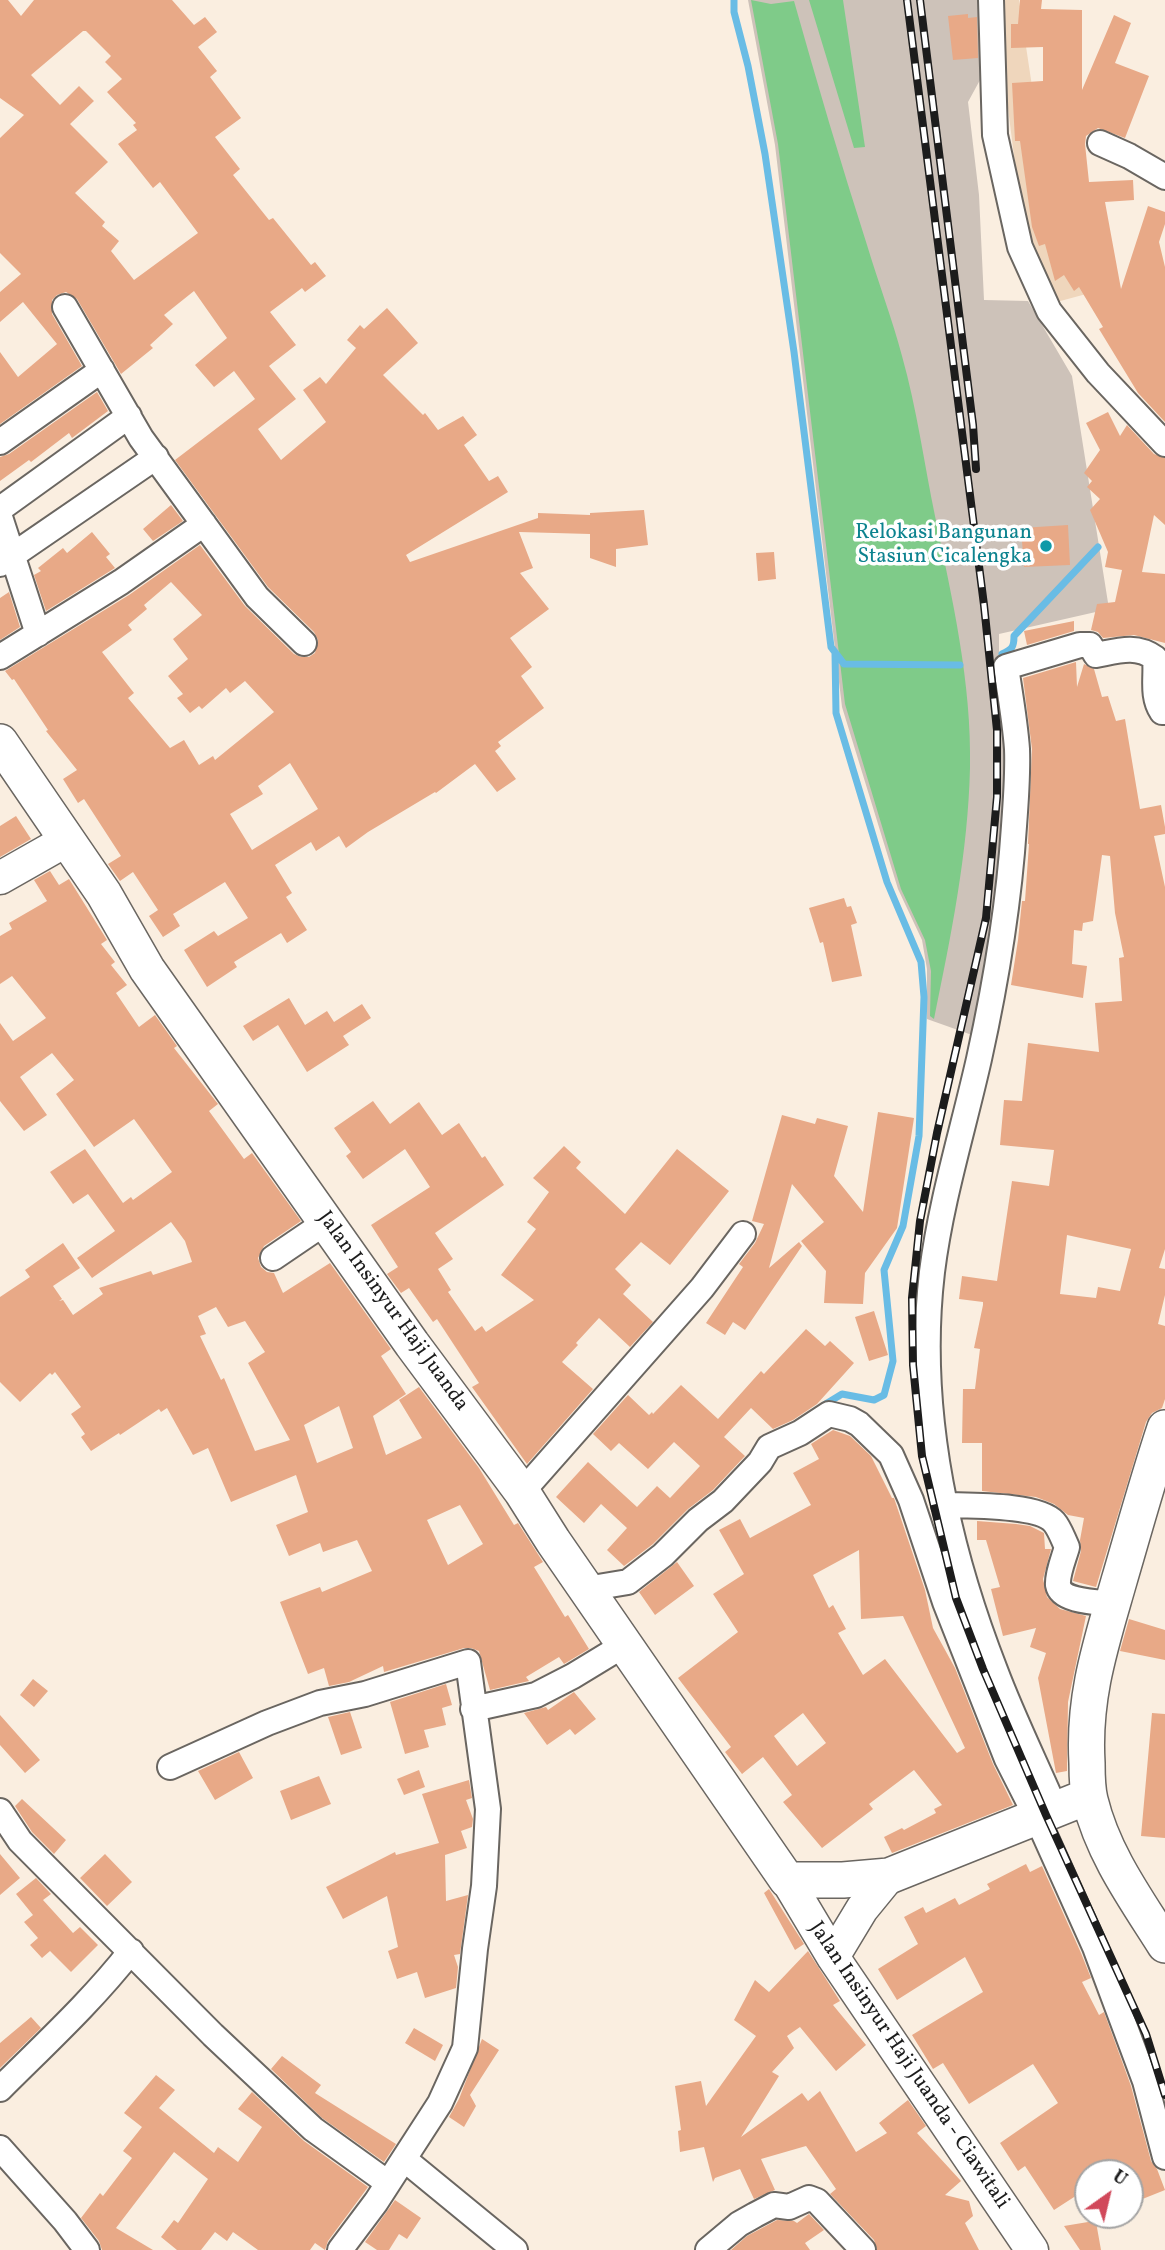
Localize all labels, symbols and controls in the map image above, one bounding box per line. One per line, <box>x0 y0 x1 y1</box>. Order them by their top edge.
place label: Relokasi Bangunan Stasiun Cicalengka <box>855 521 1032 571</box>
marker: Relokasi Bangunan Stasiun Cicalengka <box>1038 538 1054 554</box>
street label: Jalan Insinyur Haji Juanda <box>311 1207 473 1417</box>
street label: Jalan Insinyur Haji Juanda - Ciawitali <box>802 1918 1014 2214</box>
north arrow <box>1074 2159 1144 2229</box>
text: U <box>1107 2164 1132 2193</box>

